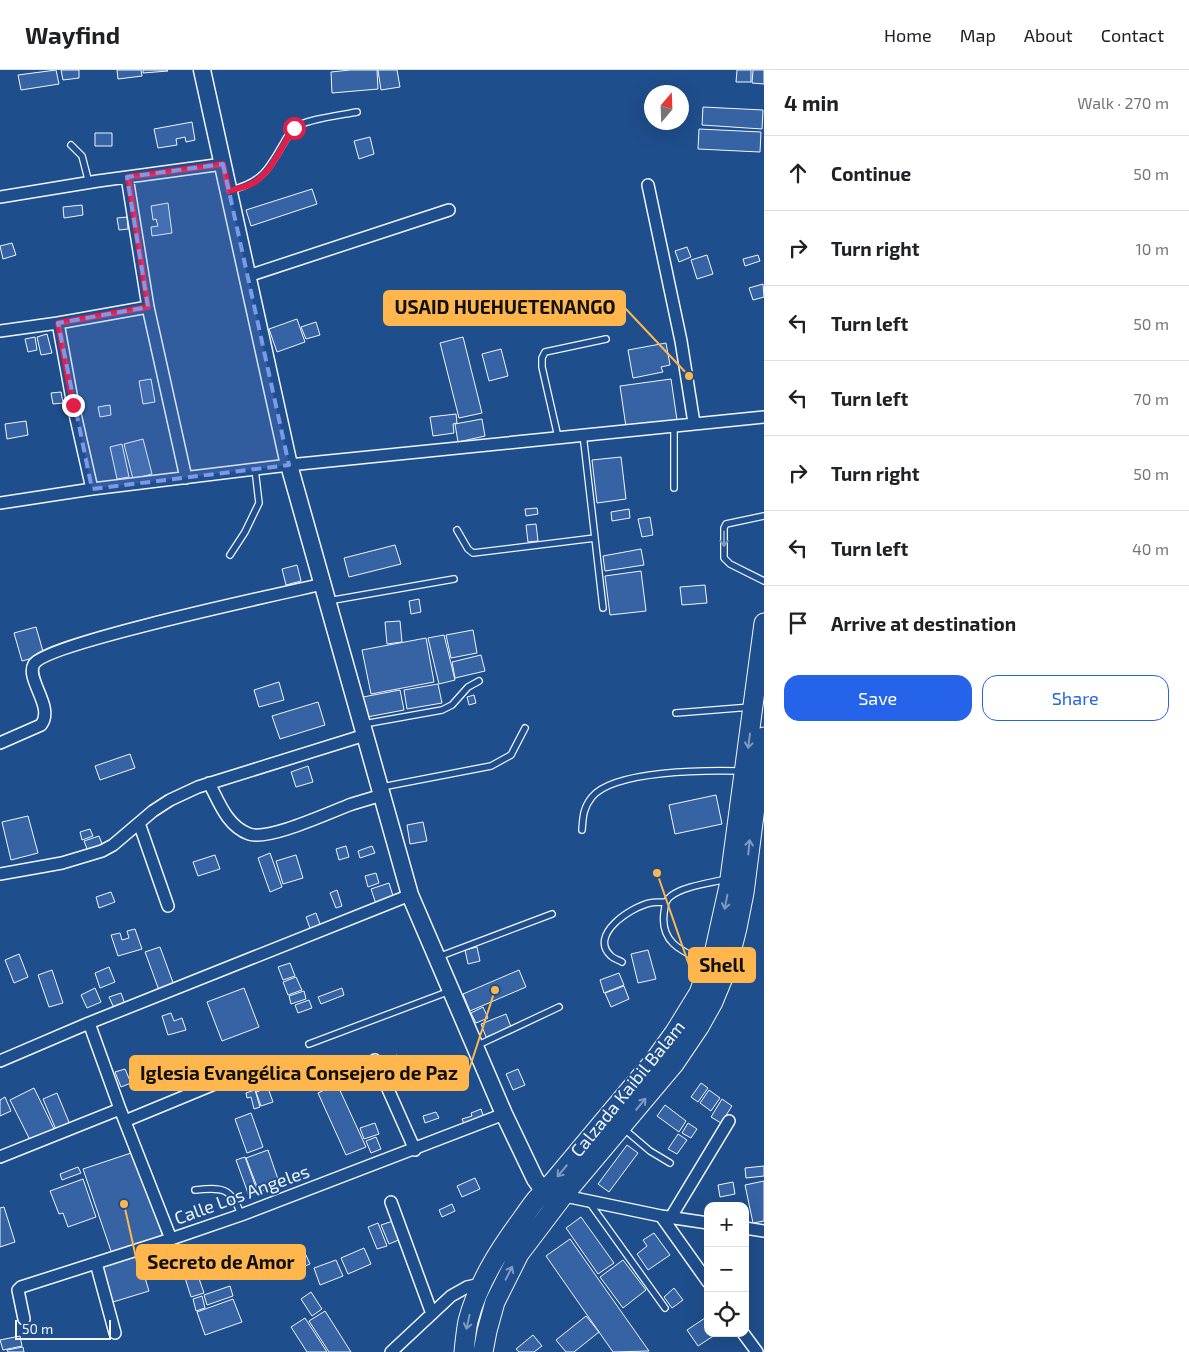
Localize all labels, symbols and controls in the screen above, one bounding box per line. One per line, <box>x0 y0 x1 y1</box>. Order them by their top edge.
text: Wayfind <box>25 20 120 49</box>
text: Home <box>884 24 932 46</box>
text: Map <box>960 24 996 46</box>
text: About <box>1024 24 1073 46</box>
text: Contact <box>1101 24 1164 46</box>
north arrow <box>644 85 689 130</box>
text: 4 min <box>784 90 839 115</box>
text: Walk · 270 m <box>1077 93 1169 112</box>
route start <box>283 117 306 140</box>
icon: ahead <box>784 159 812 187</box>
text: Continue <box>831 162 911 185</box>
text: 50 m <box>1133 164 1169 183</box>
icon: right <box>784 234 812 262</box>
text: Turn right <box>831 237 919 260</box>
text: 10 m <box>1135 239 1169 258</box>
callout: USAID HUEHUETENANGO <box>384 291 625 325</box>
text: USAID HUEHUETENANGO <box>394 295 616 318</box>
icon: left <box>784 309 812 337</box>
text: Turn left <box>831 312 908 335</box>
text: 50 m <box>1133 314 1169 333</box>
icon: left <box>784 384 812 412</box>
text: Turn left <box>831 387 908 410</box>
text: 70 m <box>1134 389 1169 408</box>
route end <box>62 394 85 417</box>
icon: right <box>784 459 812 487</box>
text: Turn right <box>831 462 919 485</box>
text: 50 m <box>1133 464 1169 483</box>
one-way arrow <box>719 530 729 547</box>
icon: left <box>784 534 812 562</box>
text: Turn left <box>831 537 908 560</box>
text: 40 m <box>1132 539 1169 558</box>
icon: arrive <box>784 609 812 637</box>
text: Arrive at destination <box>831 612 1016 635</box>
button: Save <box>784 675 972 721</box>
button: Share <box>982 675 1169 721</box>
one-way arrow <box>743 733 753 749</box>
one-way arrow <box>744 839 754 855</box>
one-way arrow <box>721 894 731 910</box>
callout: Shell <box>689 948 755 982</box>
text: Shell <box>699 953 746 976</box>
street label: Calzada Kaibil Balam <box>565 1016 689 1161</box>
callout: Iglesia Evangélica Consejero de Paz <box>130 1056 468 1090</box>
text: Iglesia Evangélica Consejero de Paz <box>140 1061 458 1084</box>
one-way arrow <box>635 1097 646 1110</box>
street label: Calle Los Angeles <box>171 1159 312 1229</box>
one-way arrow <box>556 1164 568 1177</box>
map controls <box>704 1202 749 1337</box>
button: + <box>704 1202 749 1247</box>
callout: Secreto de Amor <box>137 1245 305 1279</box>
button: − <box>704 1247 749 1292</box>
text: Secreto de Amor <box>147 1250 295 1273</box>
one-way arrow <box>505 1266 514 1281</box>
button: locate <box>704 1292 749 1337</box>
one-way arrow <box>463 1313 473 1329</box>
scale bar <box>15 1317 111 1340</box>
text: 50 m <box>22 1320 53 1337</box>

